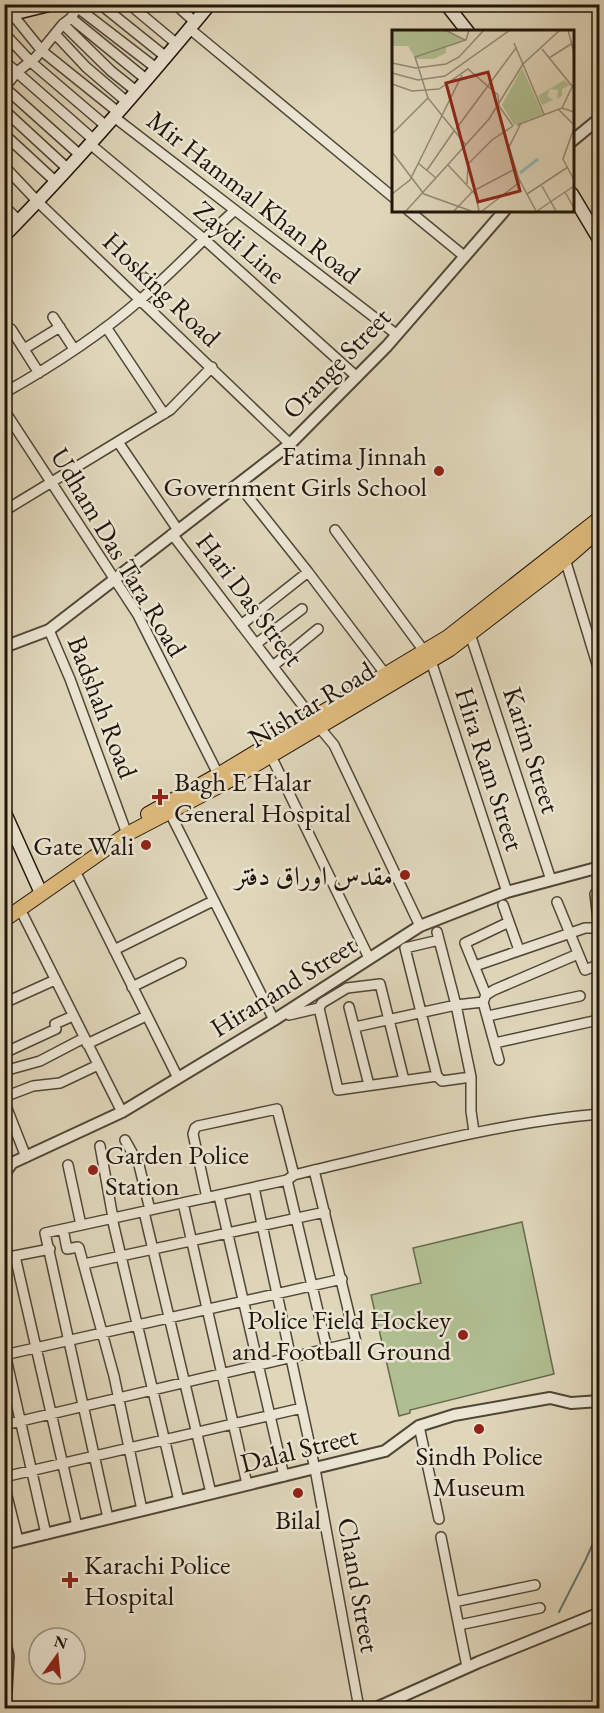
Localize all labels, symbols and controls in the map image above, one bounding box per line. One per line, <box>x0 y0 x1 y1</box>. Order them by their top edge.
inset map <box>392 30 574 212</box>
street label: Mir Hammal Khan Road <box>140 103 368 292</box>
street label: Zaydi Line <box>187 192 293 292</box>
street label: Hosking Road <box>95 224 229 354</box>
street label: Orange Street <box>274 300 398 426</box>
place label: Fatima Jinnah Government Girls School <box>164 438 427 504</box>
street label: Udham Das Tara Road <box>43 441 195 663</box>
marker: Fatima Jinnah Government Girls School <box>432 464 446 478</box>
street label: Hari Das Street <box>188 525 312 673</box>
street label: Badshah Road <box>60 631 146 783</box>
street label: Nishtar Road <box>242 653 381 755</box>
street label: Hira Ram Street <box>447 683 533 855</box>
street label: Karim Street <box>495 683 569 818</box>
place label: Bagh E Halar General Hospital <box>174 764 351 830</box>
marker: Bagh E Halar General Hospital <box>151 788 169 806</box>
place label: Gate Wali <box>33 828 134 863</box>
marker: Gate Wali <box>139 838 153 852</box>
place label: مقدس اوراق دفتر <box>232 858 393 893</box>
marker: مقدس اوراق دفتر <box>398 868 412 882</box>
street label: Hiranand Street <box>203 927 363 1045</box>
place label: Garden Police Station <box>105 1137 249 1203</box>
marker: Garden Police Station <box>86 1163 100 1177</box>
place label: Police Field Hockey and Football Ground <box>232 1302 451 1368</box>
marker: Police Field Hockey and Football Ground <box>456 1328 470 1342</box>
street label: Dalal Street <box>237 1417 362 1480</box>
marker: Sindh Police Museum <box>472 1422 486 1436</box>
place label: Sindh Police Museum <box>416 1438 542 1504</box>
marker: Bilal <box>291 1486 305 1500</box>
place label: Bilal <box>275 1502 321 1537</box>
street label: Chand Street <box>330 1515 388 1656</box>
place label: Karachi Police Hospital <box>84 1547 230 1613</box>
marker: Karachi Police Hospital <box>61 1571 79 1589</box>
north arrow <box>27 1626 87 1686</box>
text: N <box>52 1630 70 1654</box>

